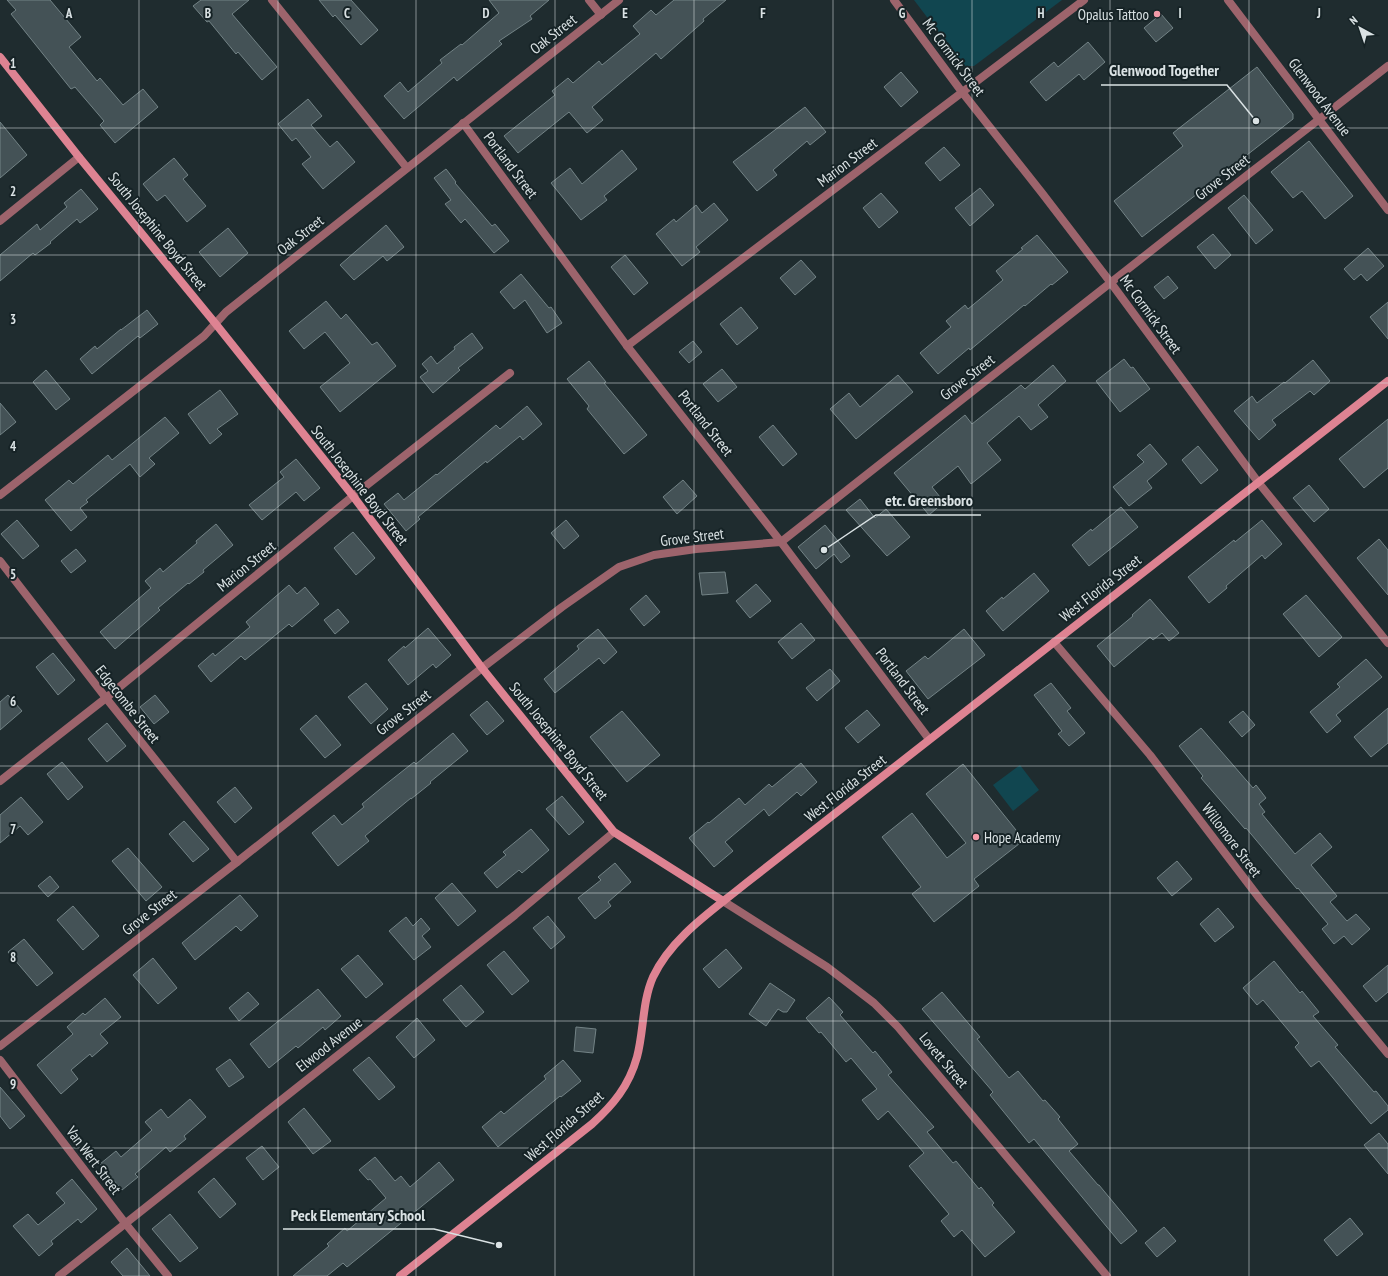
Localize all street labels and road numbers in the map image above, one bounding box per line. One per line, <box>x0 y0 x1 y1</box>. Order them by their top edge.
street label: Oak Street <box>526 10 580 58</box>
street label: Mc Cormick Street <box>918 14 990 100</box>
street label: Glenwood Avenue <box>1285 54 1355 140</box>
street label: Portland Street <box>480 128 542 202</box>
street label: Marion Street <box>813 133 881 191</box>
street label: Grove Street <box>1191 150 1253 204</box>
street label: South Josephine Boyd Street <box>104 168 212 294</box>
street label: Oak Street <box>273 211 327 259</box>
street label: Mc Cormick Street <box>1116 271 1186 357</box>
street label: Grove Street <box>936 350 998 404</box>
street label: Portland Street <box>674 386 738 460</box>
street label: South Josephine Boyd Street <box>307 421 413 549</box>
street label: Grove Street <box>659 524 725 550</box>
street label: Marion Street <box>213 537 279 595</box>
street label: West Florida Street <box>1055 550 1145 626</box>
street label: Portland Street <box>872 644 934 718</box>
street label: Edgecombe Street <box>92 661 164 747</box>
street label: South Josephine Boyd Street <box>505 678 613 804</box>
street label: Grove Street <box>372 685 434 739</box>
street label: West Florida Street <box>800 750 890 826</box>
street label: Willomore Street <box>1198 799 1266 881</box>
street label: Grove Street <box>118 885 180 939</box>
street label: Elwood Avenue <box>292 1012 366 1076</box>
street label: Lovett Street <box>915 1028 973 1092</box>
street label: West Florida Street <box>521 1087 607 1165</box>
street label: Van Wert Street <box>62 1121 126 1198</box>

